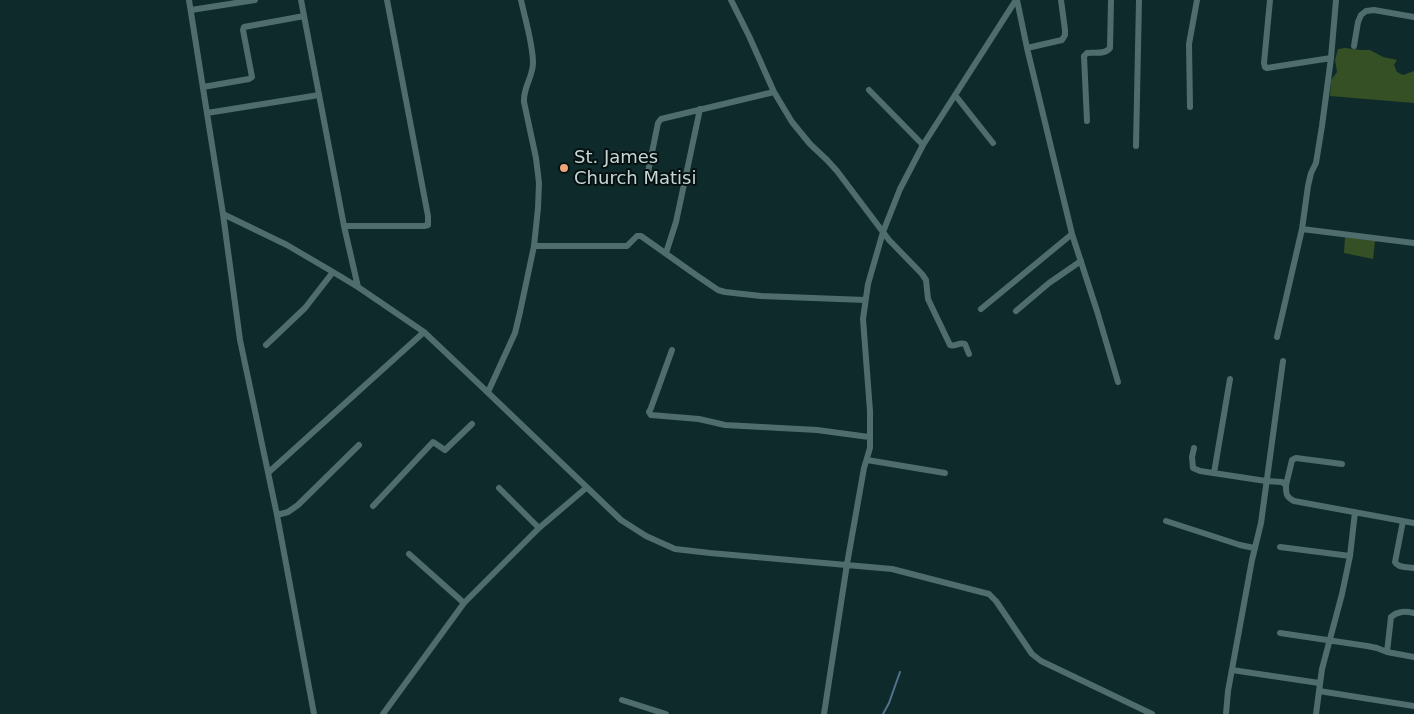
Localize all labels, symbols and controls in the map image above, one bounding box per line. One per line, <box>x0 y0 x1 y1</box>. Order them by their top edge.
place label: St. James Church Matisi <box>574 147 696 190</box>
marker: St. James Church Matisi <box>558 162 570 174</box>

